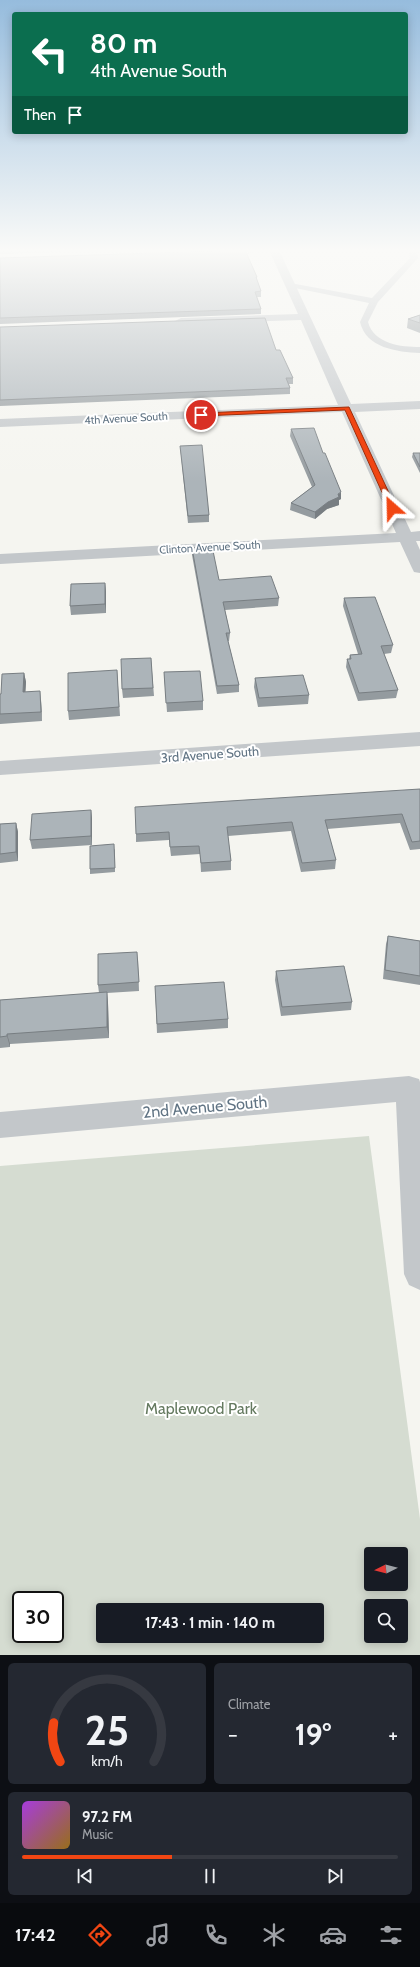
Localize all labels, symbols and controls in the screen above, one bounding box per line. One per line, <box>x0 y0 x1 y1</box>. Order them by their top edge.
text: 80 m <box>90 26 157 60</box>
icon: left <box>24 28 76 80</box>
text: 4th Avenue South <box>90 60 227 82</box>
icon: arrive <box>64 104 86 126</box>
text: Then <box>24 106 56 124</box>
pin <box>184 398 218 432</box>
icon: arrive <box>190 404 212 426</box>
street label: 4th Avenue South <box>84 409 168 427</box>
position arrow <box>371 487 413 529</box>
street label: Clinton Avenue South <box>159 537 261 557</box>
street label: 3rd Avenue South <box>160 743 260 765</box>
street label: 2nd Avenue South <box>142 1092 268 1122</box>
park label: Maplewood Park <box>145 1399 258 1418</box>
north arrow <box>364 1547 408 1591</box>
map controls <box>364 1547 408 1643</box>
speed limit sign: 30 <box>12 1591 64 1643</box>
button: search <box>364 1599 408 1643</box>
text: 17:43 · 1 min · 140 m <box>145 1614 275 1632</box>
text: Climate <box>228 1696 270 1712</box>
text: 25 <box>85 1704 129 1754</box>
text: 19° <box>295 1716 331 1753</box>
text: − <box>228 1721 238 1748</box>
text: + <box>388 1721 398 1748</box>
text: km/h <box>91 1751 123 1769</box>
text: 97.2 FM <box>82 1808 132 1826</box>
text: Music <box>82 1826 113 1842</box>
icon: previous <box>74 1865 96 1887</box>
icon: pause <box>199 1865 221 1887</box>
icon: next <box>324 1865 346 1887</box>
icon: directions <box>86 1921 114 1949</box>
icon: music <box>144 1921 172 1949</box>
icon: phone <box>202 1921 230 1949</box>
icon: climate <box>260 1921 288 1949</box>
icon: car <box>319 1921 347 1949</box>
icon: filters <box>377 1921 405 1949</box>
text: 17:42 <box>15 1924 56 1946</box>

